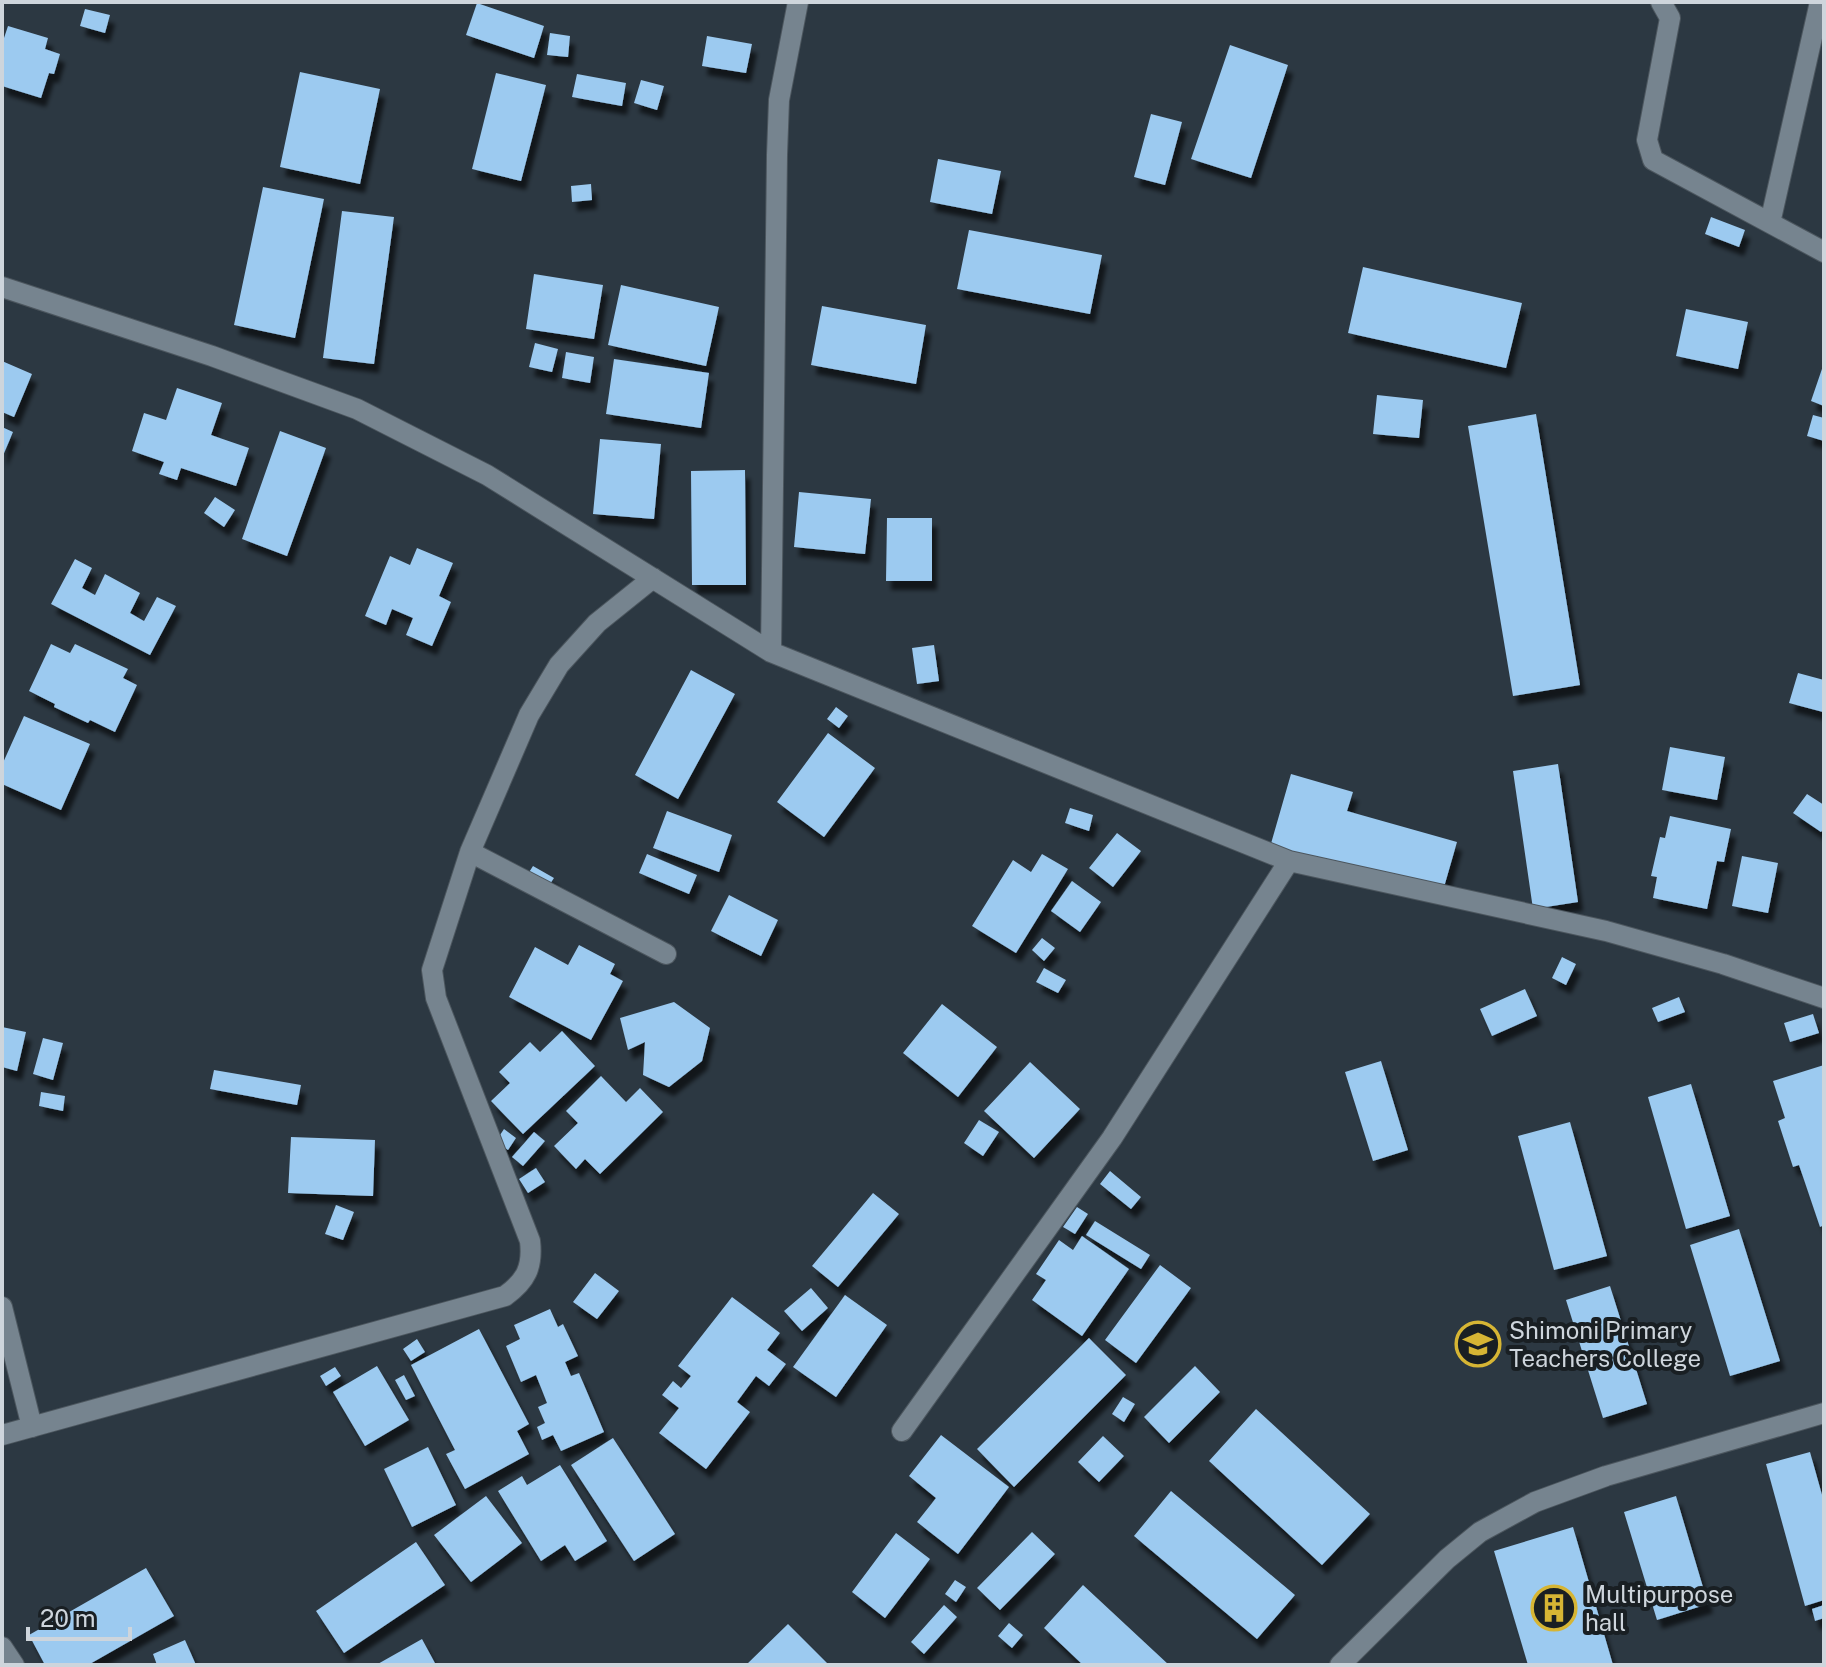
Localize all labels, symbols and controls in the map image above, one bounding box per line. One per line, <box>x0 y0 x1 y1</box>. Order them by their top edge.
place label: Shimoni Primary Teachers College <box>1509 1316 1701 1372</box>
school or university icon: Shimoni Primary Teachers College <box>1454 1320 1502 1368</box>
place label: Multipurpose hall <box>1585 1580 1733 1636</box>
building icon: Multipurpose hall <box>1530 1584 1578 1632</box>
scale bar <box>28 1591 130 1641</box>
text: 20 m <box>40 1604 96 1632</box>

